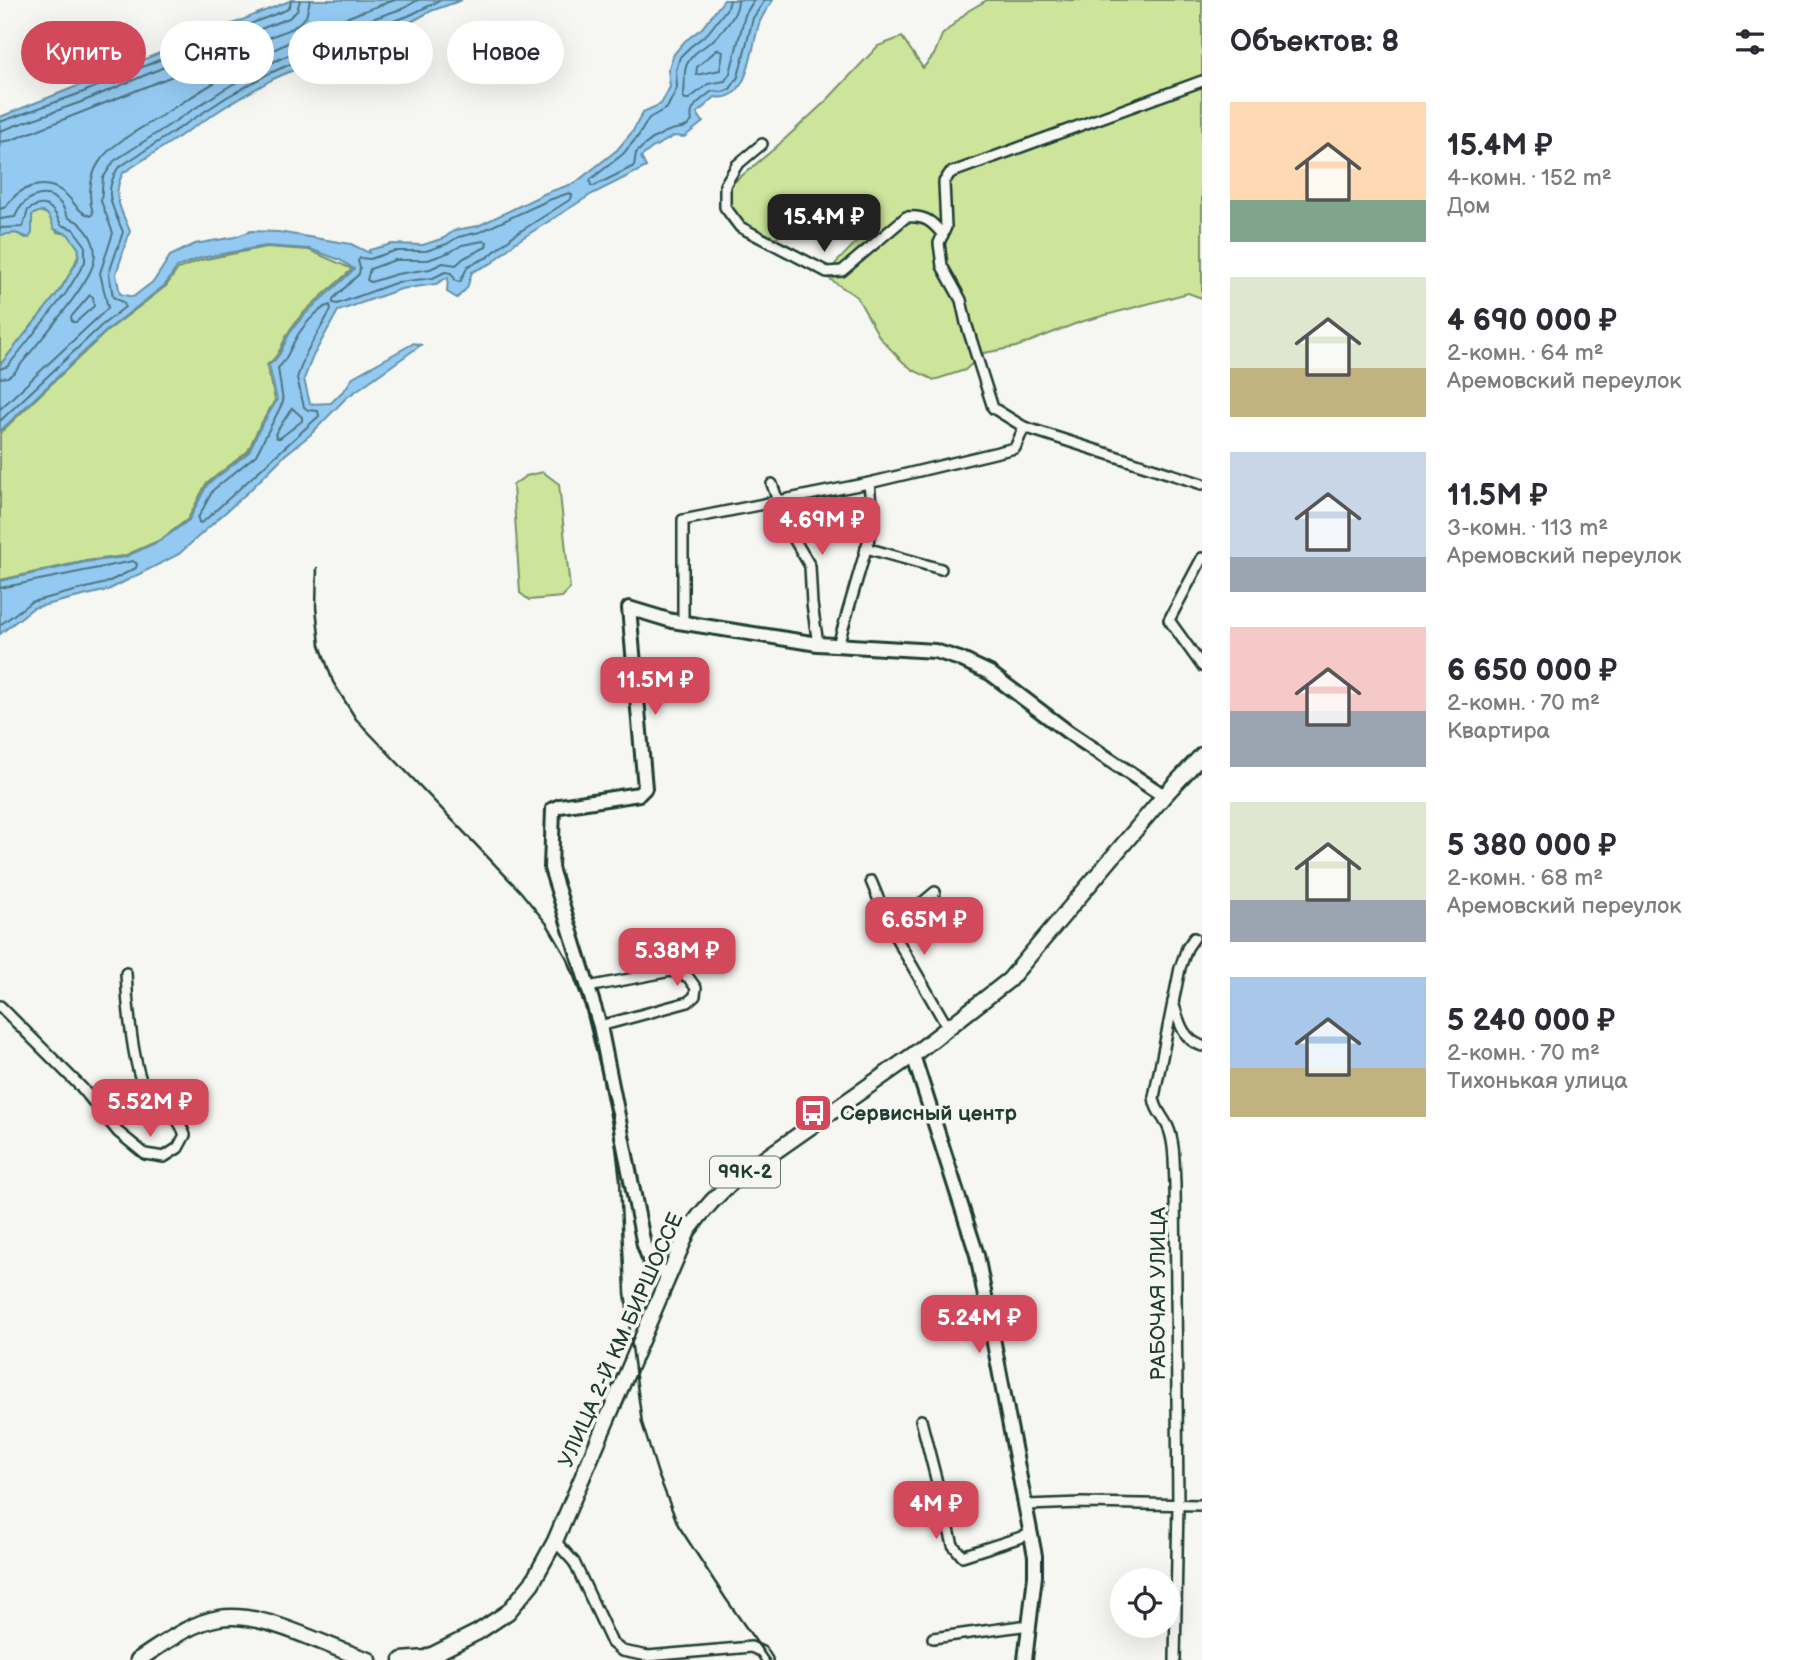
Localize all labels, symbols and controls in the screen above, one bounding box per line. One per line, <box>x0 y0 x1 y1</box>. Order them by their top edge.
chip: Купить <box>21 21 146 84</box>
chip: Снять <box>160 21 274 84</box>
chip: Фильтры <box>288 21 433 84</box>
chip: Новое <box>447 21 564 84</box>
icon: filters <box>1731 23 1769 61</box>
text: Объектов: 8 <box>1230 24 1399 60</box>
text: 15.4M ₽ <box>1447 128 1553 164</box>
icon: home <box>1286 130 1370 214</box>
text: 4-комн. · 152 m² <box>1447 164 1612 192</box>
text: Дом <box>1447 192 1490 220</box>
pin: 15.4M ₽ <box>759 194 889 254</box>
text: 15.4M ₽ <box>784 203 864 231</box>
text: 4 690 000 ₽ <box>1447 303 1617 339</box>
icon: home <box>1286 305 1370 389</box>
text: 2-комн. · 64 m² <box>1447 339 1604 367</box>
text: Аремовский переулок <box>1447 367 1681 395</box>
text: 11.5M ₽ <box>1447 478 1548 514</box>
icon: home <box>1286 480 1370 564</box>
pin: 4.69M ₽ <box>757 498 887 557</box>
text: 4.69M ₽ <box>779 506 865 534</box>
text: 3-комн. · 113 m² <box>1447 514 1608 542</box>
text: Аремовский переулок <box>1447 542 1681 570</box>
text: 6 650 000 ₽ <box>1447 653 1617 689</box>
icon: home <box>1286 655 1370 739</box>
pin: 11.5M ₽ <box>590 658 720 717</box>
text: 11.5M ₽ <box>616 666 694 694</box>
text: 2-комн. · 70 m² <box>1447 689 1600 717</box>
text: Квартира <box>1447 717 1550 745</box>
text: 5 380 000 ₽ <box>1447 828 1616 864</box>
icon: home <box>1286 830 1370 914</box>
text: 2-комн. · 68 m² <box>1447 864 1603 892</box>
text: Аремовский переулок <box>1447 892 1681 920</box>
pin: 6.65M ₽ <box>859 898 989 957</box>
text: 6.65M ₽ <box>881 906 967 934</box>
pin: 5.38M ₽ <box>612 928 742 988</box>
text: 5.38M ₽ <box>634 937 720 965</box>
text: 5 240 000 ₽ <box>1447 1003 1615 1039</box>
icon: home <box>1286 1005 1370 1089</box>
text: 2-комн. · 70 m² <box>1447 1039 1600 1067</box>
text: Тихонькая улица <box>1447 1067 1628 1095</box>
pin: 5.52M ₽ <box>85 1080 215 1139</box>
text: 5.52M ₽ <box>108 1088 192 1116</box>
bus stop icon: Сервисный центр <box>792 1092 834 1134</box>
place label: Сервисный центр <box>840 1101 1018 1126</box>
road number: 99К-2 <box>710 1156 780 1188</box>
street label: РАБОЧАЯ УЛИЦА <box>1146 1207 1171 1381</box>
street label: УЛИЦА 2-Й КМ БИРШОССЕ <box>553 1209 689 1471</box>
pin: 5.24M ₽ <box>914 1296 1044 1355</box>
text: 5.24M ₽ <box>937 1304 1021 1332</box>
pin: 4M ₽ <box>895 1482 977 1541</box>
text: 4M ₽ <box>910 1490 962 1518</box>
map controls <box>1110 1568 1180 1638</box>
button: locate <box>1110 1568 1180 1638</box>

